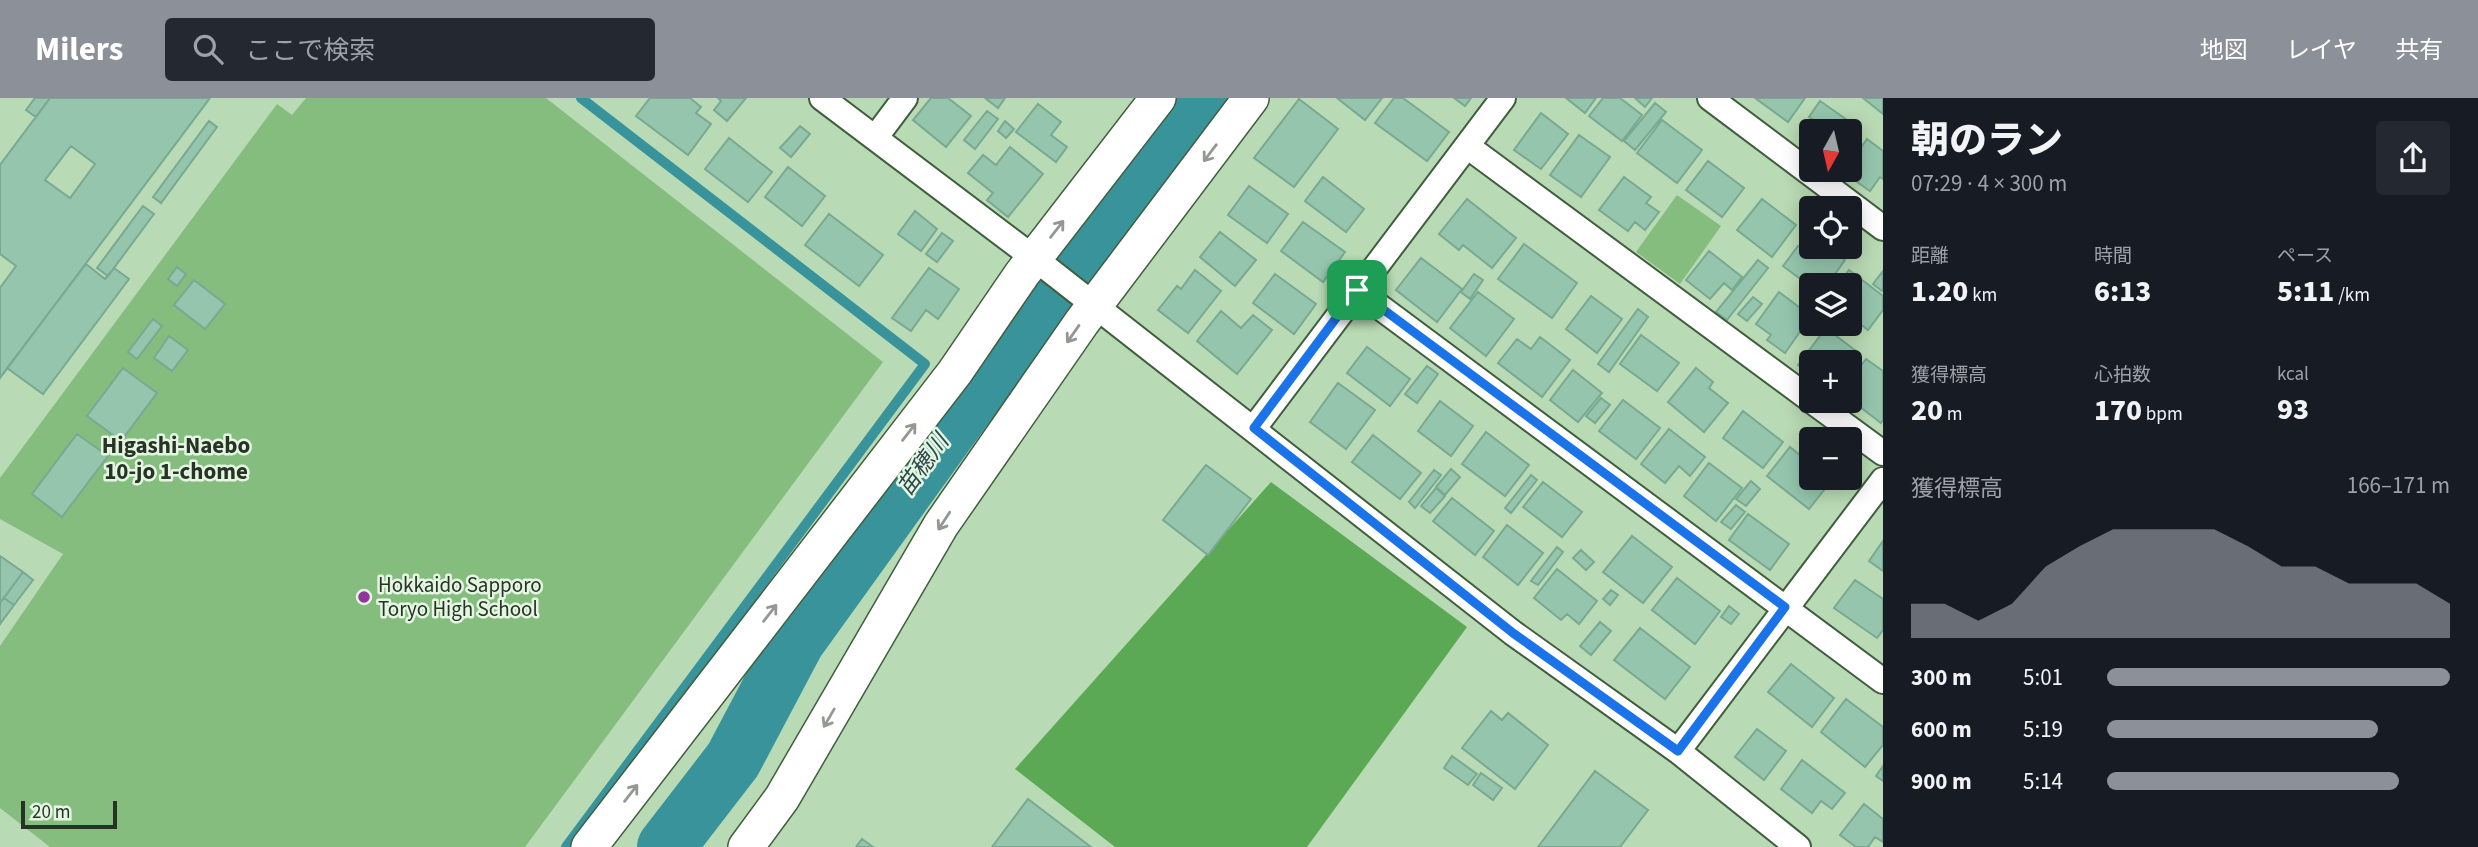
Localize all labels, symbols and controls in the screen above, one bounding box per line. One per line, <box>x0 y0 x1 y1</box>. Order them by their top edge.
search box <box>165 18 655 81</box>
text: Milers <box>35 26 123 73</box>
icon: search <box>189 30 227 68</box>
text: ここで検索 <box>245 32 375 69</box>
text: 地図 <box>2200 33 2248 68</box>
text: レイヤ <box>2286 33 2357 68</box>
text: 共有 <box>2395 33 2443 68</box>
text: 朝のラン <box>1911 114 2063 168</box>
north arrow <box>1799 119 1862 182</box>
map controls <box>1799 119 1862 490</box>
button: share <box>2376 121 2450 195</box>
one-way arrow <box>1203 143 1218 162</box>
text: 07:29 · 4 × 300 m <box>1911 167 2067 200</box>
button: locate <box>1799 196 1862 259</box>
one-way arrow <box>1049 220 1064 238</box>
text: 距離 <box>1911 243 1949 270</box>
text: 時間 <box>2094 243 2132 270</box>
text: ペース <box>2277 243 2333 270</box>
pin <box>1327 260 1387 320</box>
text: 1.20 <box>1911 270 1968 313</box>
text: 6:13 <box>2094 270 2151 313</box>
text: 5:11 <box>2277 270 2334 313</box>
icon: arrive <box>1338 271 1376 309</box>
button: layers <box>1799 273 1862 336</box>
text: km <box>1968 282 1997 309</box>
text: /km <box>2334 282 2370 309</box>
one-way arrow <box>1066 324 1080 344</box>
button: + <box>1799 350 1862 413</box>
text: kcal <box>2277 361 2309 388</box>
text: 獲得標高 <box>1911 362 1987 389</box>
text: 心拍数 <box>2094 362 2151 389</box>
text: 93 <box>2277 388 2309 431</box>
text: 20 <box>1911 389 1943 432</box>
text: 170 <box>2094 389 2142 432</box>
text: m <box>1943 401 1963 428</box>
text: bpm <box>2142 401 2183 428</box>
one-way arrow <box>901 424 916 442</box>
water label: 苗穂川 <box>889 425 958 503</box>
button: − <box>1799 427 1862 490</box>
district label: Higashi-Naebo 10-jo 1-chome <box>102 429 250 488</box>
text: 166–171 m <box>2347 469 2450 502</box>
text: 獲得標高 <box>1911 472 2003 505</box>
one-way arrow <box>936 511 950 531</box>
place label: Hokkaido Sapporo Toryo High School <box>378 570 542 624</box>
marker: Hokkaido Sapporo Toryo High School <box>356 589 372 605</box>
one-way arrow <box>762 604 777 622</box>
text: 300 m <box>1911 661 1972 694</box>
text: 5:01 <box>2023 661 2063 694</box>
one-way arrow <box>821 707 835 727</box>
text: 600 m <box>1911 713 1972 746</box>
text: 5:19 <box>2023 713 2063 746</box>
text: 900 m <box>1911 765 1972 798</box>
text: 5:14 <box>2023 765 2063 798</box>
one-way arrow <box>623 784 638 803</box>
scale bar <box>21 798 117 830</box>
text: 20 m <box>32 799 70 826</box>

